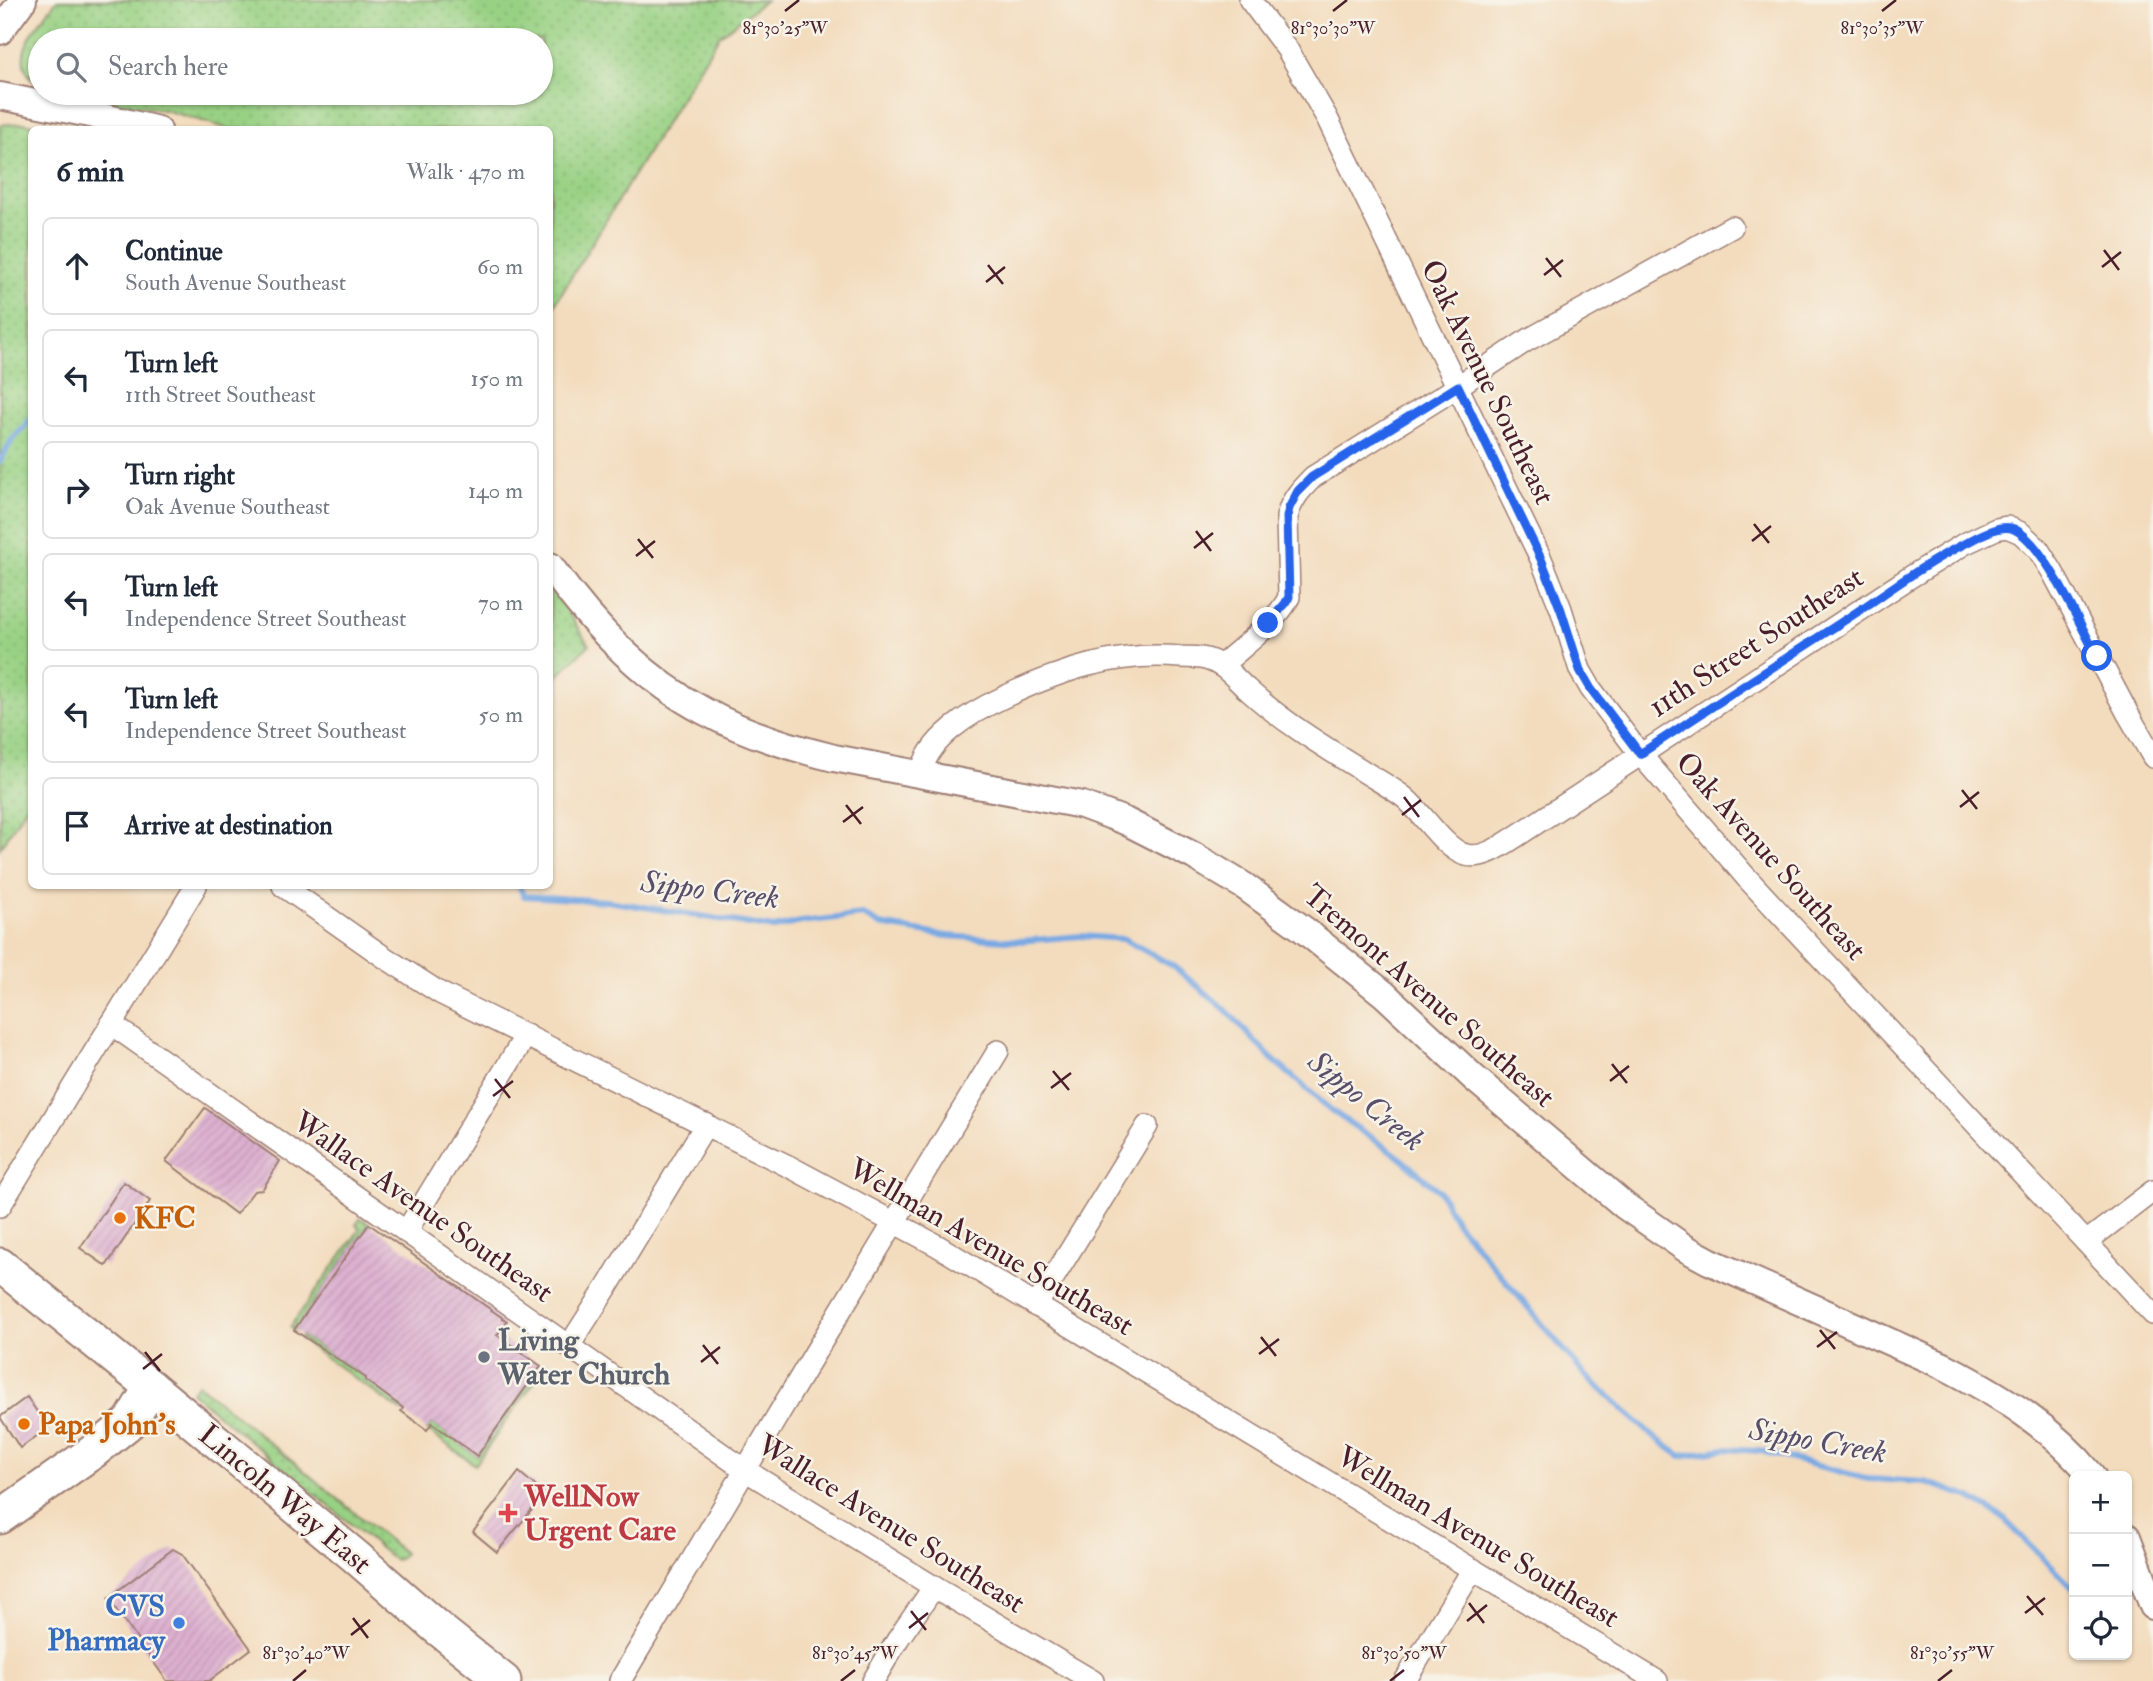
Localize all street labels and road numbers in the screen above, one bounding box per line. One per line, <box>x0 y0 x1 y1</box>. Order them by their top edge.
street label: Oak Avenue Southeast <box>1413 254 1563 511</box>
street label: 11th Street Southeast <box>1642 559 1871 725</box>
street label: Oak Avenue Southeast <box>1668 744 1874 968</box>
street label: Tremont Avenue Southeast <box>1295 877 1563 1116</box>
street label: Wallace Avenue Southeast <box>285 1103 560 1311</box>
street label: Wellman Avenue Southeast <box>841 1150 1140 1344</box>
street label: Lincoln Way East <box>191 1416 379 1582</box>
street label: Wallace Avenue Southeast <box>749 1426 1032 1622</box>
street label: Wellman Avenue Southeast <box>1329 1437 1626 1636</box>

